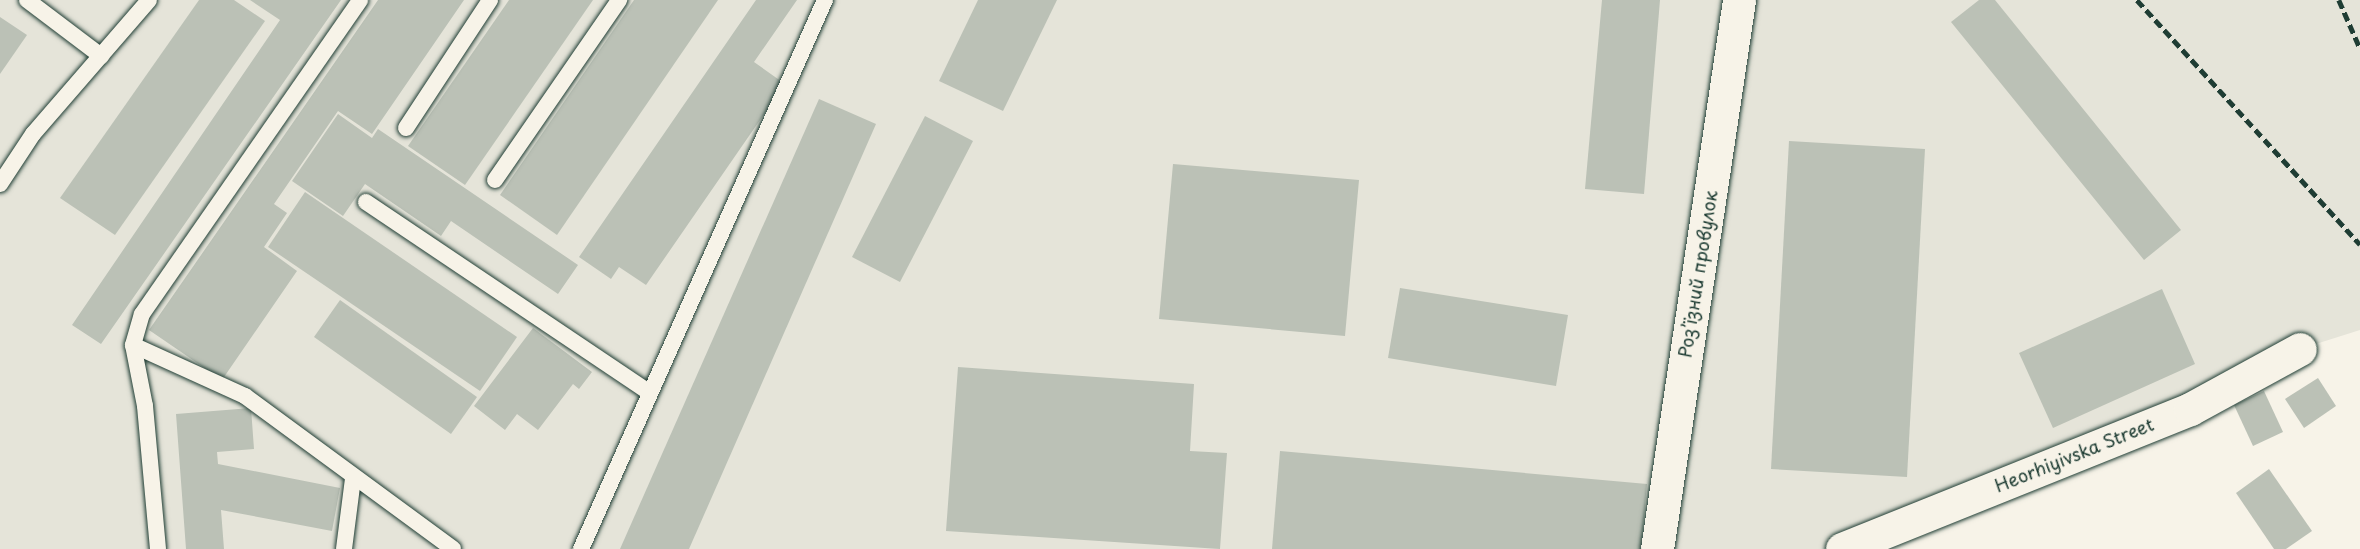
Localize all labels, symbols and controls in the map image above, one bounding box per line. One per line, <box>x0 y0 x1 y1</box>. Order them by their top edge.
street label: Роз’їзний провулок <box>1674 189 1722 359</box>
street label: Heorhiyivska Street <box>1990 413 2158 497</box>

